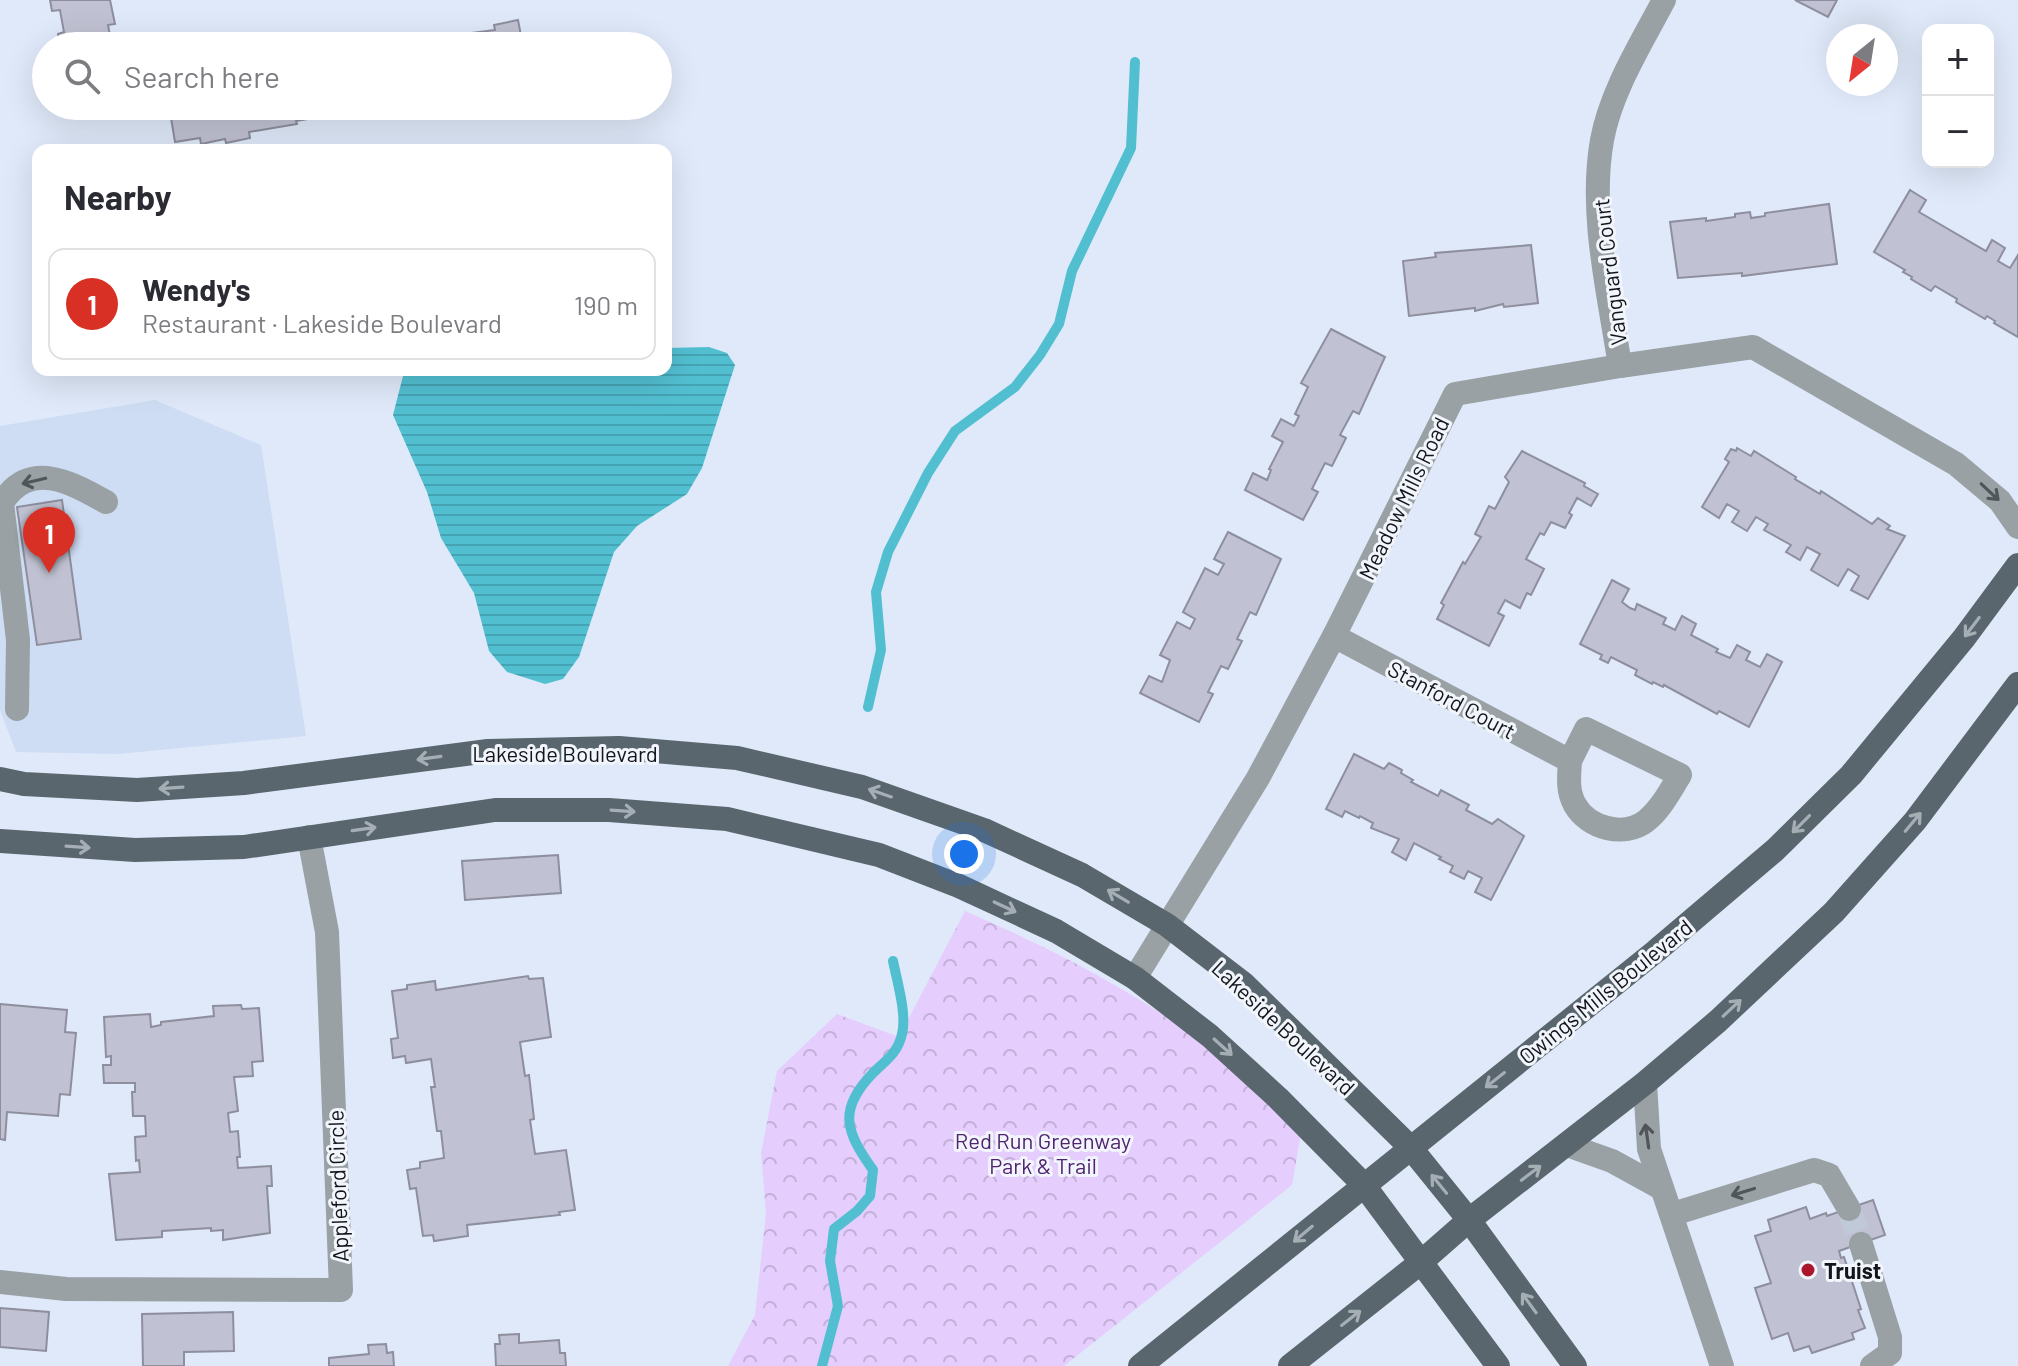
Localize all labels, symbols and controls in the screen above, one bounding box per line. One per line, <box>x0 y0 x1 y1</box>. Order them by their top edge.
north arrow <box>1826 24 1898 96</box>
map controls <box>1922 24 1994 168</box>
button: + <box>1922 24 1994 96</box>
search box <box>32 32 672 120</box>
icon: search <box>60 54 104 98</box>
text: Search here <box>124 58 280 94</box>
button: − <box>1922 96 1994 168</box>
text: Nearby <box>64 176 172 217</box>
street label: Vanguard Court <box>1587 197 1631 347</box>
text: Wendy's <box>142 271 251 307</box>
text: 1 <box>87 289 97 320</box>
text: 190 m <box>574 289 638 320</box>
text: Restaurant · Lakeside Boulevard <box>142 307 502 338</box>
street label: Meadow Mills Road <box>1352 413 1454 583</box>
one-way arrow <box>21 474 47 489</box>
one-way arrow <box>1980 483 2000 502</box>
pin: 1 <box>23 507 75 573</box>
one-way arrow <box>1963 616 1980 638</box>
street label: Stanford Court <box>1384 655 1520 743</box>
street label: Lakeside Boulevard <box>472 740 658 766</box>
one-way arrow <box>417 751 443 766</box>
one-way arrow <box>158 781 185 796</box>
one-way arrow <box>868 785 893 800</box>
one-way arrow <box>609 804 636 819</box>
one-way arrow <box>1904 812 1922 833</box>
one-way arrow <box>1792 813 1812 833</box>
one-way arrow <box>351 821 376 836</box>
your location <box>944 834 984 874</box>
one-way arrow <box>64 839 91 854</box>
one-way arrow <box>1107 888 1130 904</box>
one-way arrow <box>992 901 1017 916</box>
street label: Owings Mills Boulevard <box>1513 913 1697 1069</box>
street label: Lakeside Boulevard <box>1207 954 1361 1100</box>
one-way arrow <box>1721 999 1741 1017</box>
one-way arrow <box>1212 1038 1232 1056</box>
one-way arrow <box>1485 1071 1506 1089</box>
street label: Appleford Circle <box>321 1109 353 1263</box>
one-way arrow <box>1640 1123 1655 1150</box>
park label: Red Run Greenway Park & Trail <box>955 1127 1131 1178</box>
one-way arrow <box>1520 1164 1541 1181</box>
one-way arrow <box>1430 1174 1448 1195</box>
one-way arrow <box>1731 1186 1756 1200</box>
one-way arrow <box>1293 1225 1313 1243</box>
place label: Truist <box>1824 1257 1881 1283</box>
marker: Truist <box>1799 1261 1817 1279</box>
one-way arrow <box>1521 1293 1538 1314</box>
one-way arrow <box>1340 1309 1361 1326</box>

